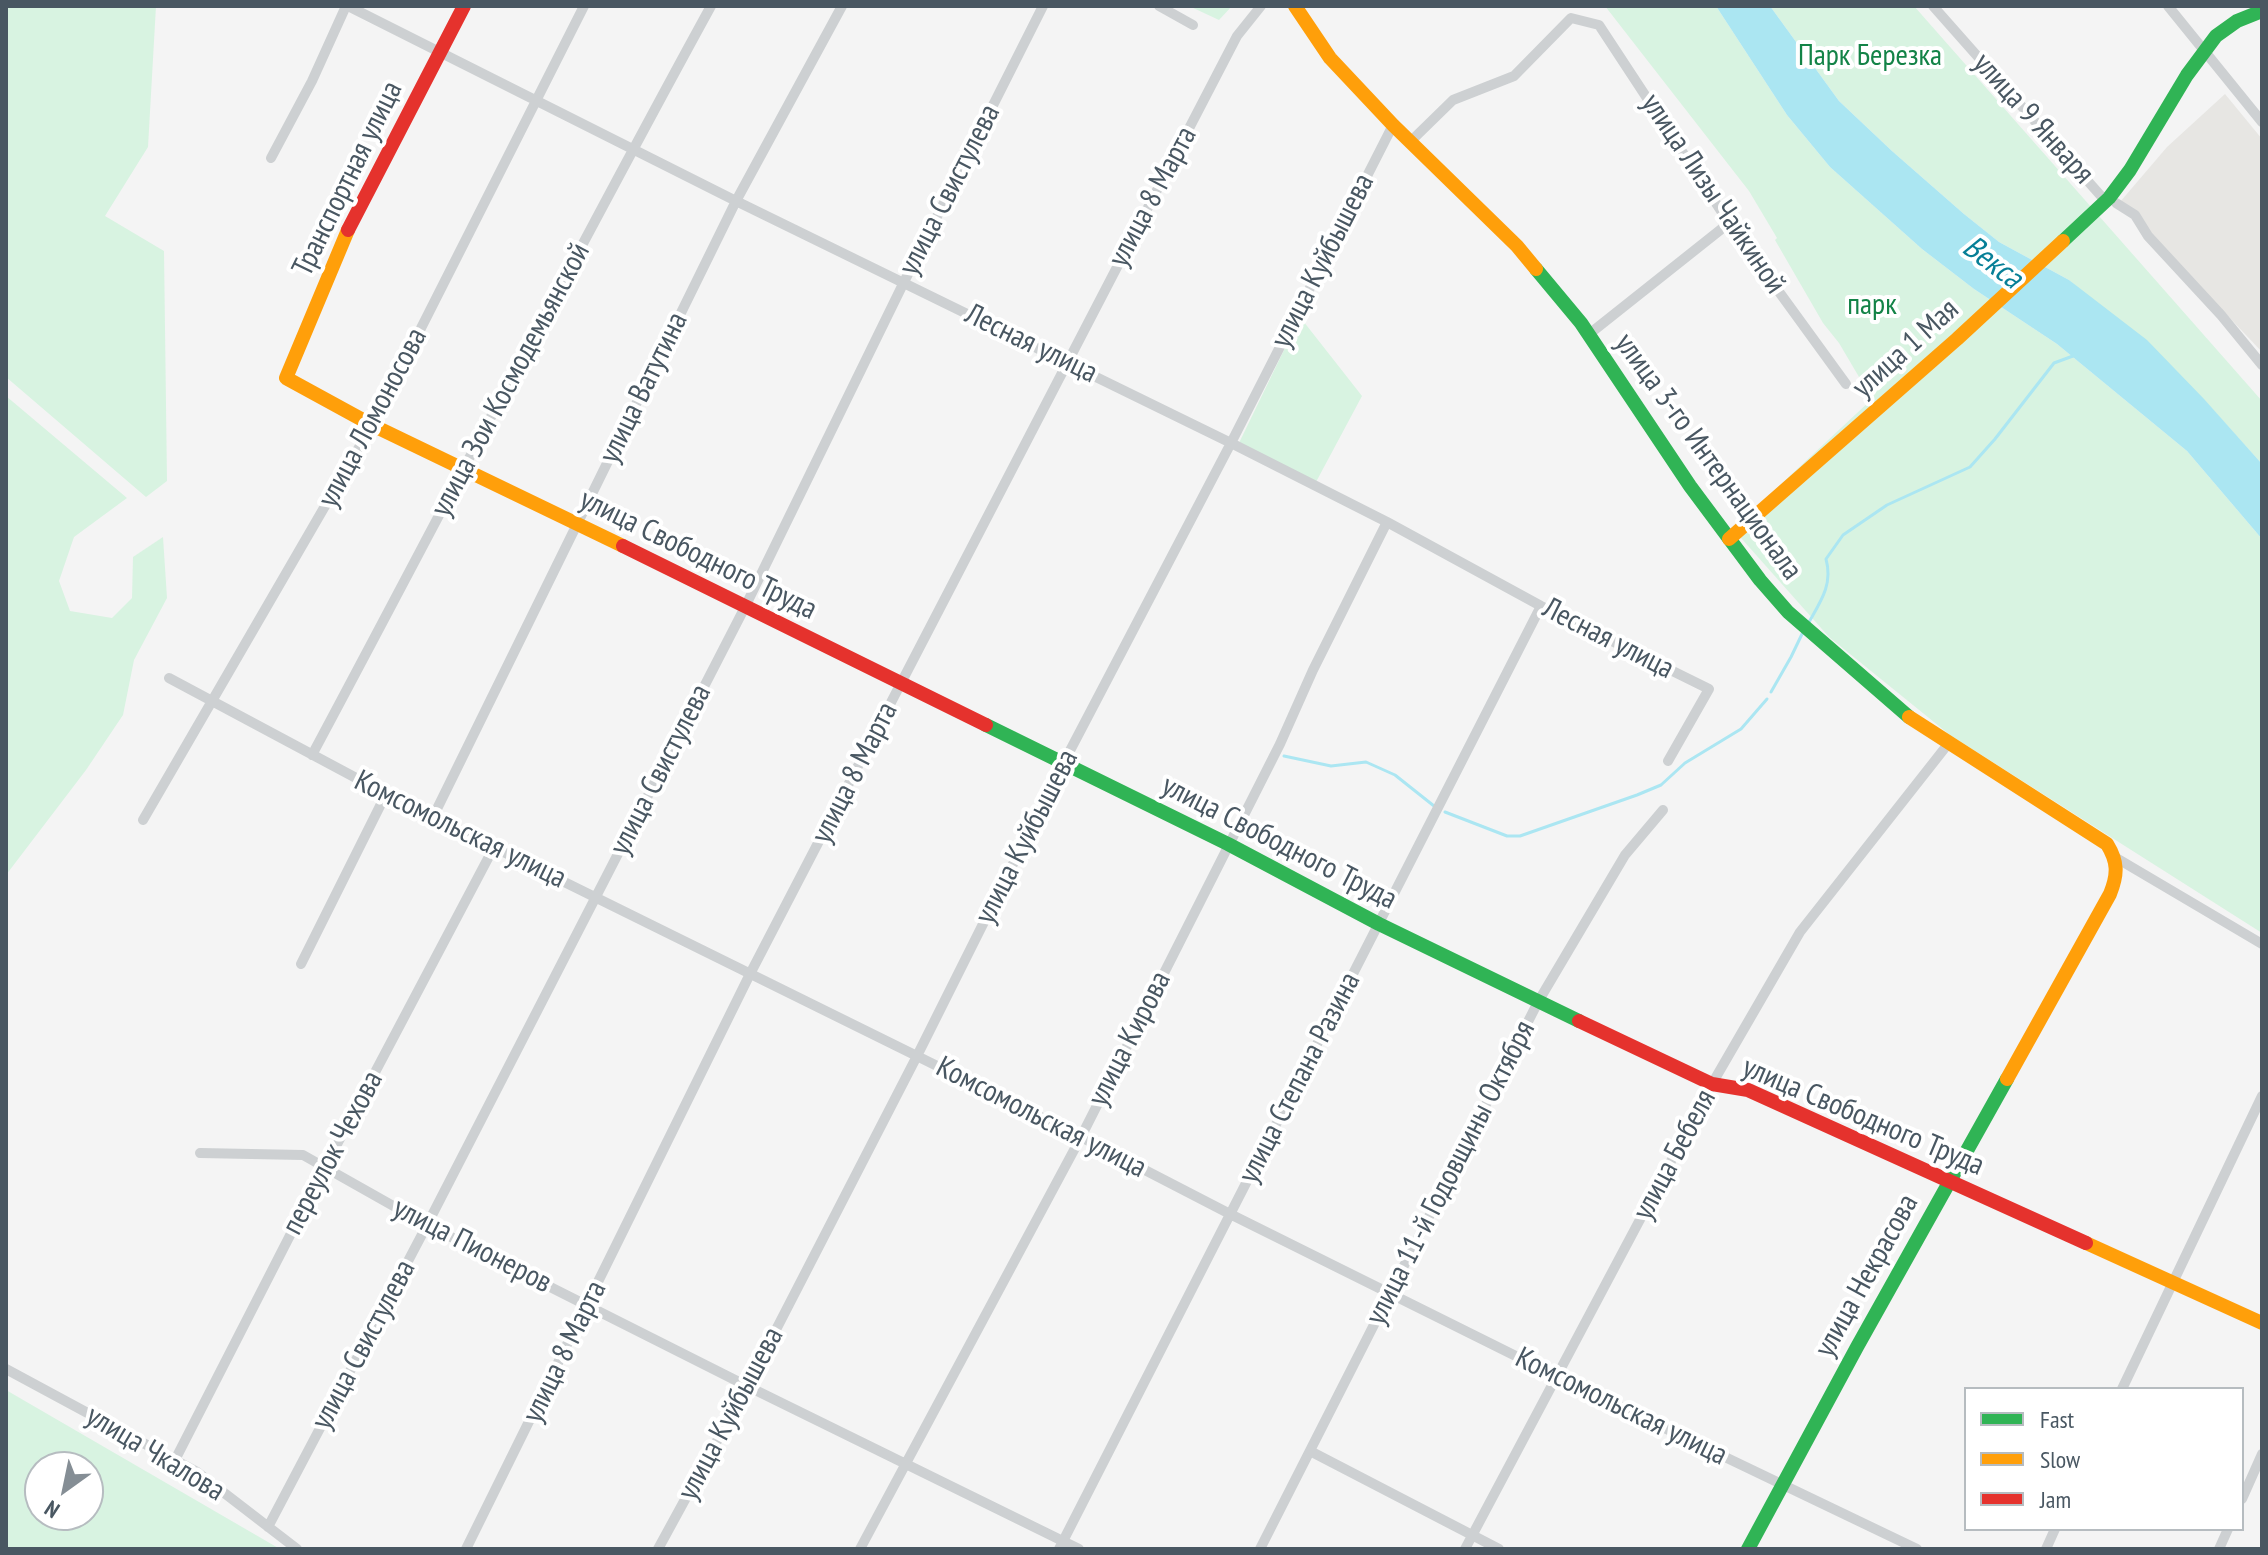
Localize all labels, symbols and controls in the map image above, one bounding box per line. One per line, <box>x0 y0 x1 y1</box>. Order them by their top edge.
park label: Парк Березка <box>1798 38 1942 74</box>
street label: улица 9 Января <box>1965 46 2101 192</box>
street label: Транспортная улица <box>285 76 411 282</box>
street label: улица Лизы Чайкиной <box>1633 87 1793 301</box>
street label: улица Свистулева <box>892 99 1008 281</box>
street label: улица 8 Марта <box>1101 121 1205 273</box>
street label: улица Куйбышева <box>1264 168 1382 354</box>
water label: Векса <box>1955 228 2029 298</box>
street label: улица Зои Космодемьянской <box>424 237 598 523</box>
park label: парк <box>1847 287 1897 323</box>
street label: улица 1 Мая <box>1845 292 1967 406</box>
street label: Лесная улица <box>959 297 1103 391</box>
street label: улица Ватутина <box>592 307 696 469</box>
street label: улица Ломоносова <box>311 322 435 514</box>
street label: улица 3-го Интернационала <box>1607 327 1809 587</box>
street label: улица Свободного Труда <box>574 482 822 628</box>
street label: Лесная улица <box>1536 591 1680 687</box>
street label: улица Свистулева <box>603 679 719 861</box>
street label: улица 8 Марта <box>804 697 906 849</box>
street label: улица Куйбышева <box>968 744 1086 930</box>
street label: Комсомольская улица <box>348 763 572 897</box>
street label: улица Свободного Труда <box>1155 768 1403 918</box>
street label: улица Кирова <box>1081 966 1179 1112</box>
street label: улица Степана Разина <box>1231 967 1369 1189</box>
street label: улица 11-й Годовщины Октября <box>1359 1015 1543 1331</box>
street label: Комсомольская улица <box>930 1050 1152 1186</box>
street label: улица Свободного Труда <box>1737 1050 1989 1184</box>
street label: переулок Чехова <box>275 1065 391 1241</box>
street label: улица Бебеля <box>1626 1084 1724 1226</box>
street label: улица Некрасова <box>1808 1188 1926 1364</box>
street label: улица Пионеров <box>387 1191 557 1301</box>
street label: улица Свистулева <box>304 1254 424 1436</box>
street label: улица 8 Марта <box>515 1275 615 1429</box>
street label: улица Куйбышева <box>670 1322 792 1506</box>
street label: Комсомольская улица <box>1509 1340 1733 1474</box>
legend <box>1964 1387 2244 1531</box>
street label: улица Чкалова <box>79 1399 231 1509</box>
text: Fast <box>2040 1404 2074 1435</box>
text: Slow <box>2040 1444 2080 1475</box>
north arrow <box>24 1451 104 1531</box>
text: Jam <box>2040 1484 2071 1515</box>
text: N <box>39 1494 65 1524</box>

